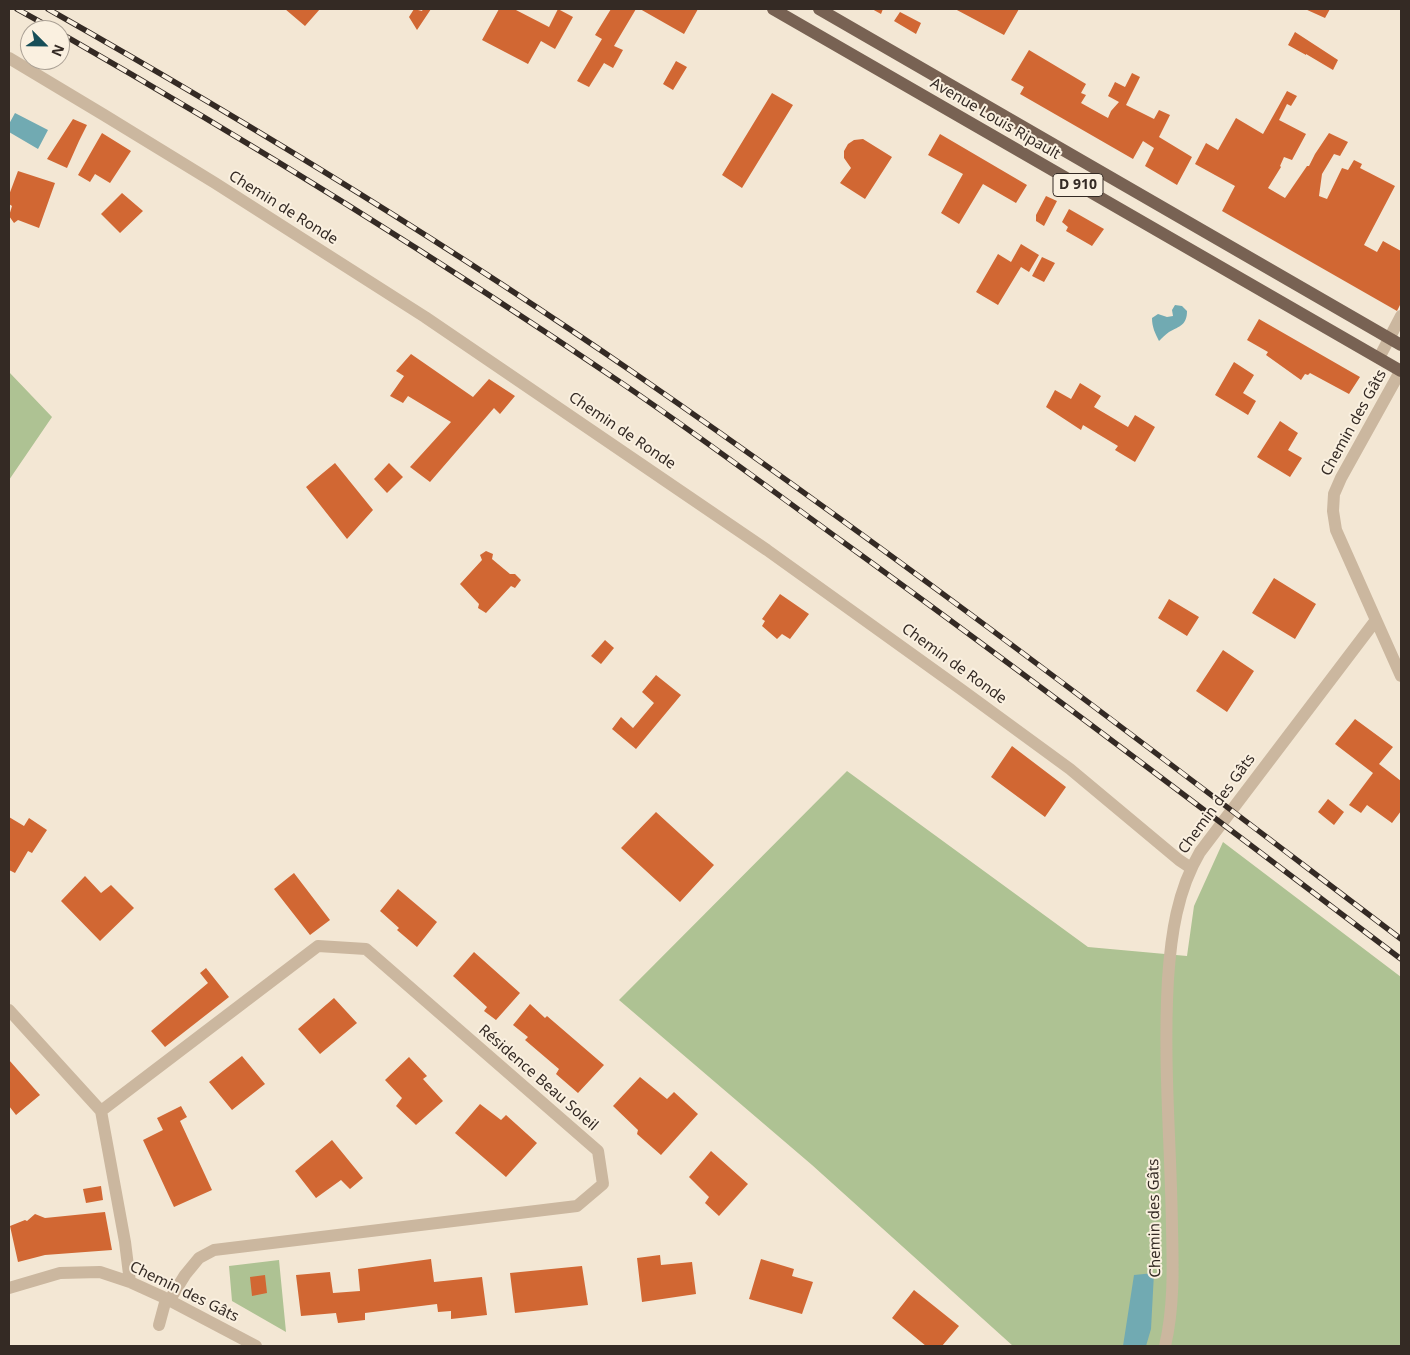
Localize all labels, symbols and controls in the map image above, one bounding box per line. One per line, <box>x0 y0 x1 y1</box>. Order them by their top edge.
north arrow <box>20 20 70 70</box>
text: N <box>47 42 69 60</box>
street label: Avenue Louis Ripault <box>927 74 1063 164</box>
street label: Chemin de Ronde <box>225 167 341 249</box>
road number: D 910 <box>1053 174 1103 196</box>
street label: Chemin des Gâts <box>1317 367 1391 479</box>
street label: Chemin de Ronde <box>565 389 679 473</box>
street label: Chemin de Ronde <box>898 620 1010 708</box>
street label: Chemin des Gâts <box>1175 751 1259 857</box>
street label: Résidence Beau Soleil <box>475 1021 601 1135</box>
street label: Chemin des Gâts <box>1145 1158 1165 1278</box>
street label: Chemin des Gâts <box>127 1258 241 1326</box>

